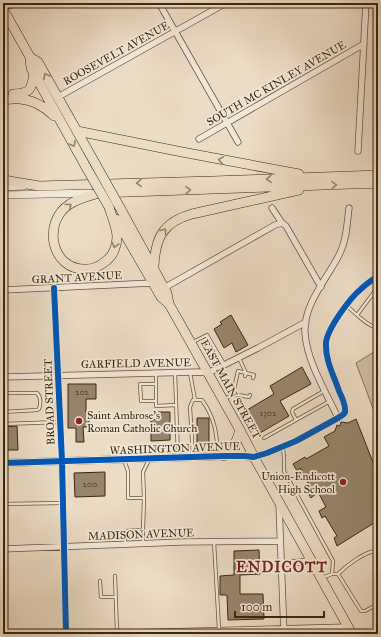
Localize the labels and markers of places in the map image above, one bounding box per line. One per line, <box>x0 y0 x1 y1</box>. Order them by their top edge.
place label: Saint Ambrose's Roman Catholic Church <box>87 409 197 435</box>
marker: Saint Ambrose's Roman Catholic Church <box>74 416 84 426</box>
place label: Union-Endicott High School <box>261 470 335 496</box>
marker: Union-Endicott High School <box>338 477 348 487</box>

